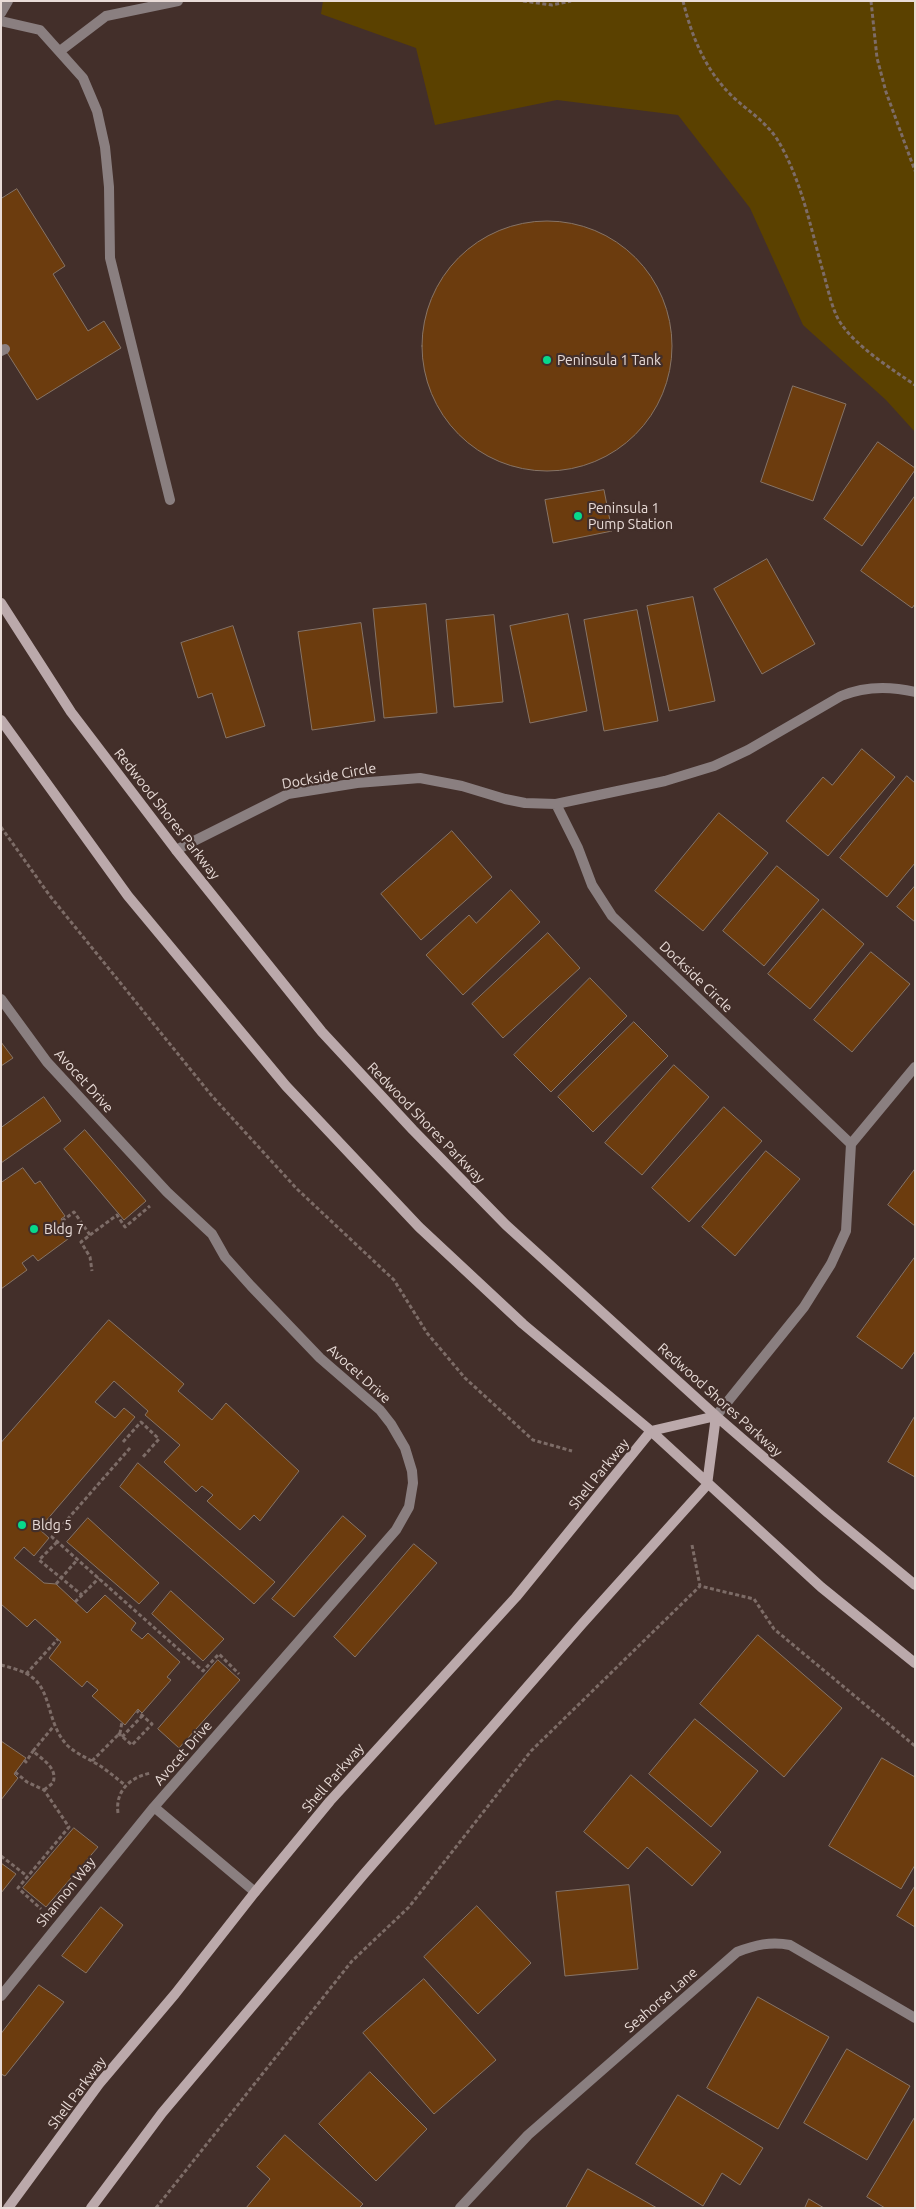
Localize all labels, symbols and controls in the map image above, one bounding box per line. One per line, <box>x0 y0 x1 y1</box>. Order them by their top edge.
place label: Peninsula 1 Tank <box>557 352 661 368</box>
marker: Peninsula 1 Tank <box>541 354 553 366</box>
place label: Peninsula 1 Pump Station <box>588 500 673 532</box>
marker: Peninsula 1 Pump Station <box>572 510 584 522</box>
street label: Redwood Shores Parkway <box>111 745 223 883</box>
street label: Dockside Circle <box>281 759 377 793</box>
street label: Dockside Circle <box>656 938 736 1016</box>
street label: Avocet Drive <box>51 1046 117 1116</box>
street label: Redwood Shores Parkway <box>364 1059 488 1187</box>
place label: Bldg 7 <box>44 1221 84 1237</box>
marker: Bldg 7 <box>28 1223 40 1235</box>
street label: Redwood Shores Parkway <box>654 1340 786 1460</box>
street label: Avocet Drive <box>324 1341 394 1407</box>
street label: Shell Parkway <box>565 1435 633 1513</box>
place label: Bldg 5 <box>32 1517 72 1533</box>
marker: Bldg 5 <box>16 1519 28 1531</box>
street label: Avocet Drive <box>150 1717 216 1789</box>
street label: Shell Parkway <box>298 1740 368 1816</box>
street label: Shannon Way <box>33 1854 99 1930</box>
street label: Seahorse Lane <box>621 1964 701 2036</box>
street label: Shell Parkway <box>44 2054 110 2132</box>

